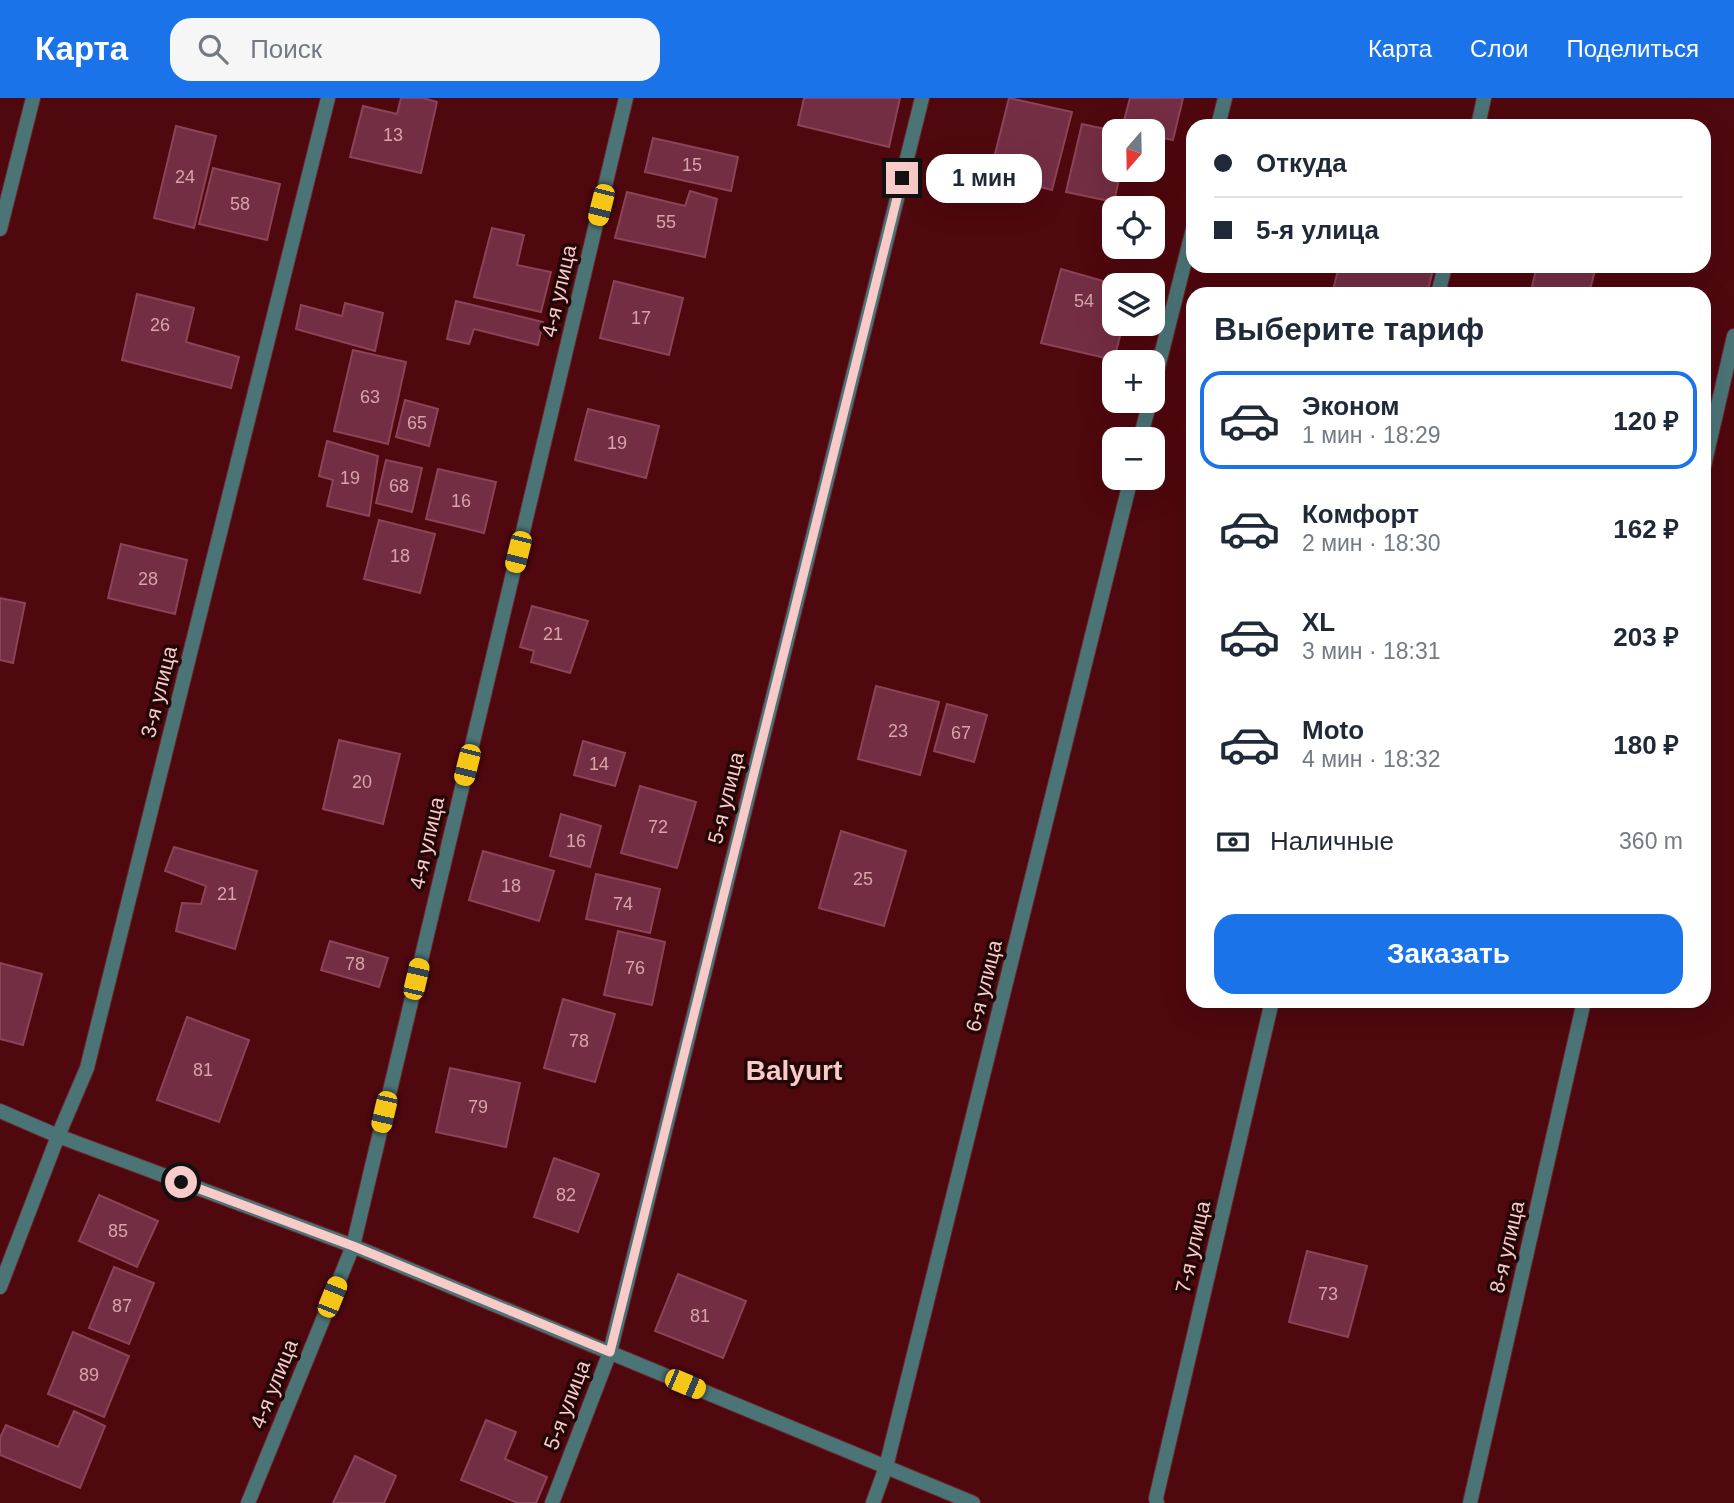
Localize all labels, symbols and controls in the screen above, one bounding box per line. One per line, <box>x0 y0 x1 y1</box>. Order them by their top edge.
search box <box>170 18 660 81</box>
text: Карта <box>35 30 128 67</box>
icon: search <box>194 30 232 68</box>
text: Поиск <box>250 34 322 64</box>
text: Карта <box>1368 35 1432 62</box>
text: Слои <box>1470 35 1528 62</box>
text: Поделиться <box>1566 35 1699 62</box>
north arrow <box>1102 119 1166 182</box>
map controls <box>1102 119 1165 490</box>
house number: 13 <box>383 125 403 145</box>
text: Откуда <box>1256 148 1347 178</box>
callout: 1 мин <box>926 154 1042 202</box>
house number: 15 <box>682 155 702 175</box>
route end <box>886 162 918 194</box>
text: 1 мин <box>952 165 1016 191</box>
house number: 24 <box>175 167 195 187</box>
car <box>586 182 617 228</box>
house number: 58 <box>230 194 250 214</box>
button: locate <box>1102 196 1165 259</box>
house number: 55 <box>656 212 676 232</box>
text: 5-я улица <box>1256 215 1379 245</box>
street label: 4-я улица <box>537 242 580 339</box>
button: layers <box>1102 273 1165 336</box>
house number: 54 <box>1074 291 1094 311</box>
house number: 17 <box>631 308 651 328</box>
text: Выберите тариф <box>1214 311 1484 347</box>
house number: 26 <box>150 315 170 335</box>
button: + <box>1102 350 1165 413</box>
house number: 63 <box>360 387 380 407</box>
icon: car <box>1218 389 1281 452</box>
text: Эконом <box>1302 391 1400 421</box>
text: 120 ₽ <box>1613 406 1679 436</box>
house number: 65 <box>407 413 427 433</box>
text: 1 мин · 18:29 <box>1302 422 1441 448</box>
button: − <box>1102 427 1165 490</box>
house number: 19 <box>607 433 627 453</box>
house number: 19 <box>340 468 360 488</box>
house number: 68 <box>389 476 409 496</box>
house number: 16 <box>451 491 471 511</box>
icon: car <box>1218 497 1281 560</box>
text: Комфорт <box>1302 499 1419 529</box>
text: 162 ₽ <box>1613 514 1679 544</box>
car <box>503 529 534 575</box>
text: 2 мин · 18:30 <box>1302 530 1441 556</box>
house number: 18 <box>390 546 410 566</box>
house number: 28 <box>138 569 158 589</box>
icon: car <box>1218 605 1281 668</box>
text: XL <box>1302 607 1335 637</box>
text: 203 ₽ <box>1613 622 1679 652</box>
house number: 21 <box>543 624 563 644</box>
text: 3 мин · 18:31 <box>1302 638 1441 664</box>
street label: 3-я улица <box>136 643 181 740</box>
icon: car <box>1218 713 1281 776</box>
text: Moto <box>1302 715 1364 745</box>
house number: 23 <box>888 721 908 741</box>
house number: 67 <box>951 723 971 743</box>
text: 180 ₽ <box>1613 730 1679 760</box>
car <box>452 742 483 788</box>
text: 4 мин · 18:32 <box>1302 746 1441 772</box>
street label: 5-я улица <box>703 749 748 846</box>
house number: 14 <box>589 754 609 774</box>
house number: 20 <box>352 772 372 792</box>
street label: 4-я улица <box>405 794 448 891</box>
house number: 72 <box>648 817 668 837</box>
icon: cash <box>1214 823 1252 861</box>
text: Наличные <box>1270 826 1394 856</box>
text: 360 m <box>1619 828 1683 854</box>
house number: 16 <box>566 831 586 851</box>
house number: 25 <box>853 869 873 889</box>
house number: 18 <box>501 876 521 896</box>
house number: 21 <box>217 884 237 904</box>
house number: 74 <box>613 894 633 914</box>
button: Заказать <box>1214 914 1683 994</box>
street label: 6-я улица <box>961 937 1006 1034</box>
house number: 78 <box>345 954 365 974</box>
car <box>402 956 431 1002</box>
house number: 76 <box>625 958 645 978</box>
house number: 78 <box>569 1031 589 1051</box>
district label: Balyurt <box>746 1055 842 1086</box>
house number: 81 <box>193 1060 213 1080</box>
car <box>370 1089 399 1135</box>
house number: 79 <box>468 1097 488 1117</box>
route start <box>165 1166 197 1198</box>
house number: 82 <box>556 1185 576 1205</box>
street label: 7-я улица <box>1171 1198 1214 1295</box>
street label: 8-я улица <box>1485 1198 1528 1295</box>
house number: 85 <box>108 1221 128 1241</box>
car <box>315 1274 350 1320</box>
house number: 73 <box>1318 1284 1338 1304</box>
house number: 87 <box>112 1296 132 1316</box>
house number: 81 <box>690 1306 710 1326</box>
street label: 4-я улица <box>245 1336 302 1432</box>
street label: 5-я улица <box>539 1357 594 1453</box>
house number: 89 <box>79 1365 99 1385</box>
car <box>662 1366 709 1402</box>

